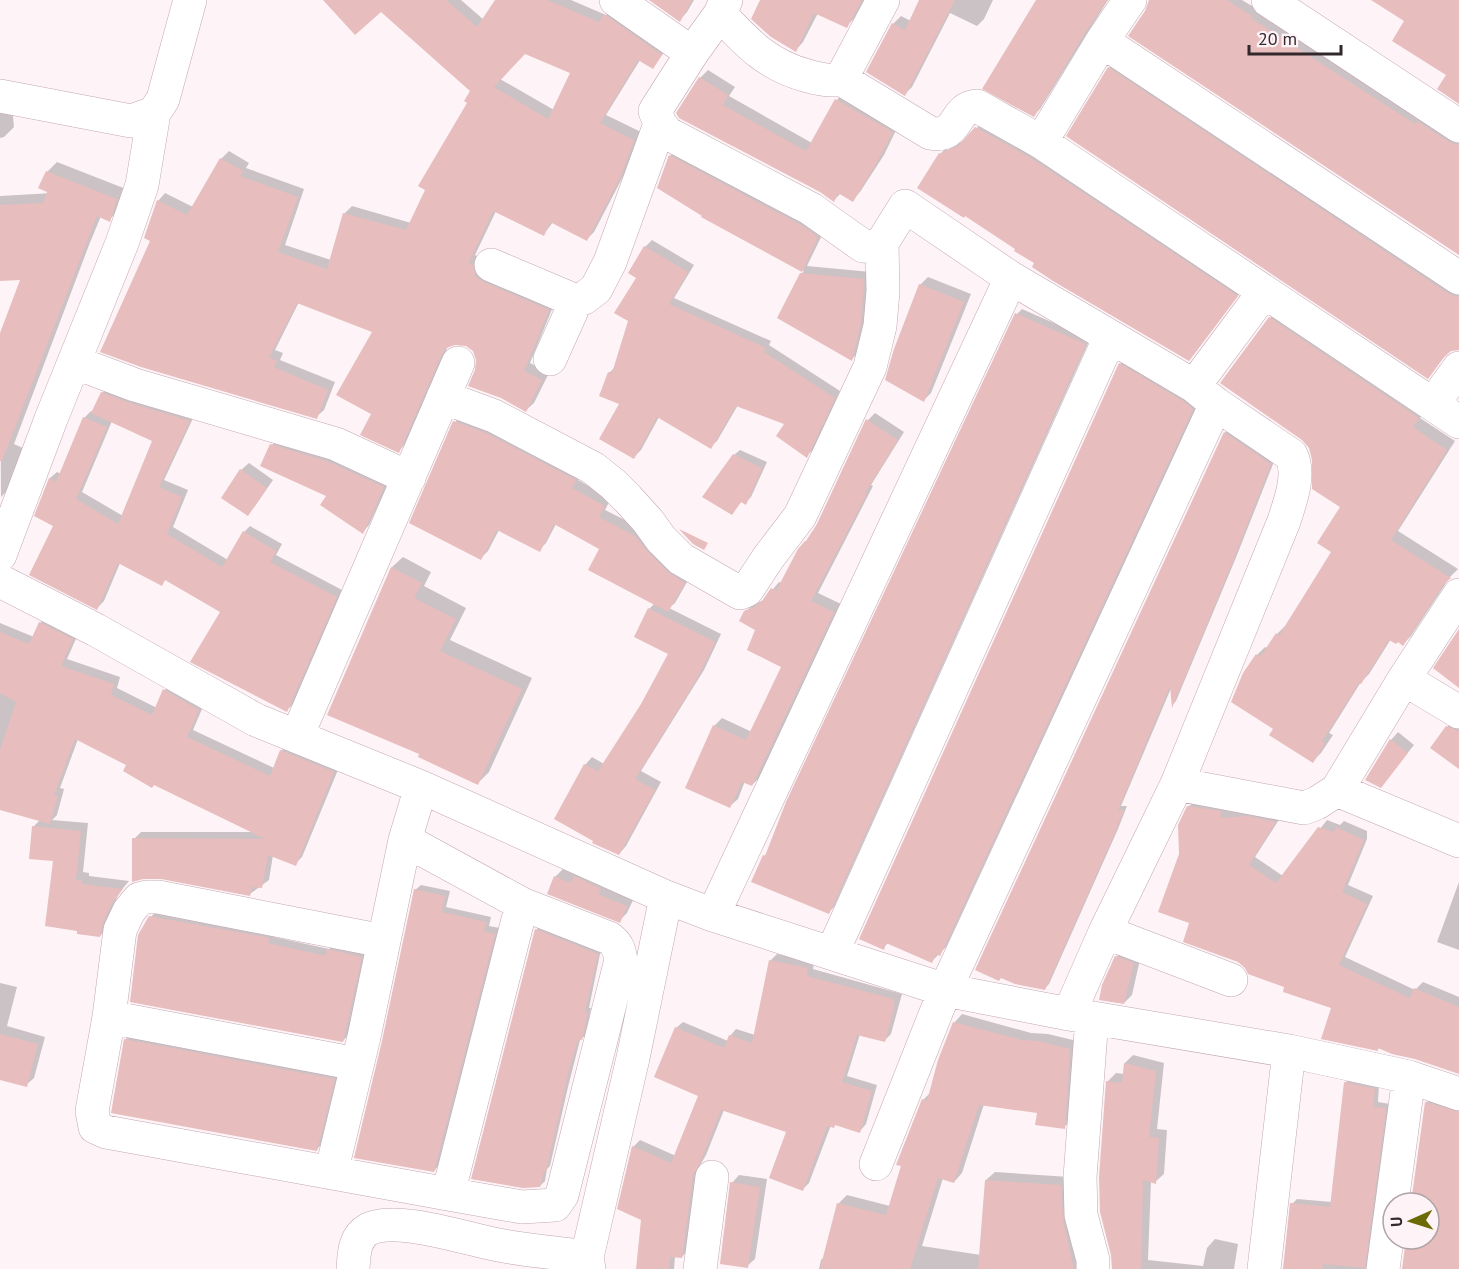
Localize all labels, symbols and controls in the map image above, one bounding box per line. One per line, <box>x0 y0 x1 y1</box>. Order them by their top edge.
scale bar <box>1249 18 1340 56</box>
text: 20 m <box>1258 27 1297 50</box>
north arrow <box>1381 1191 1441 1251</box>
text: U <box>1386 1216 1406 1227</box>

